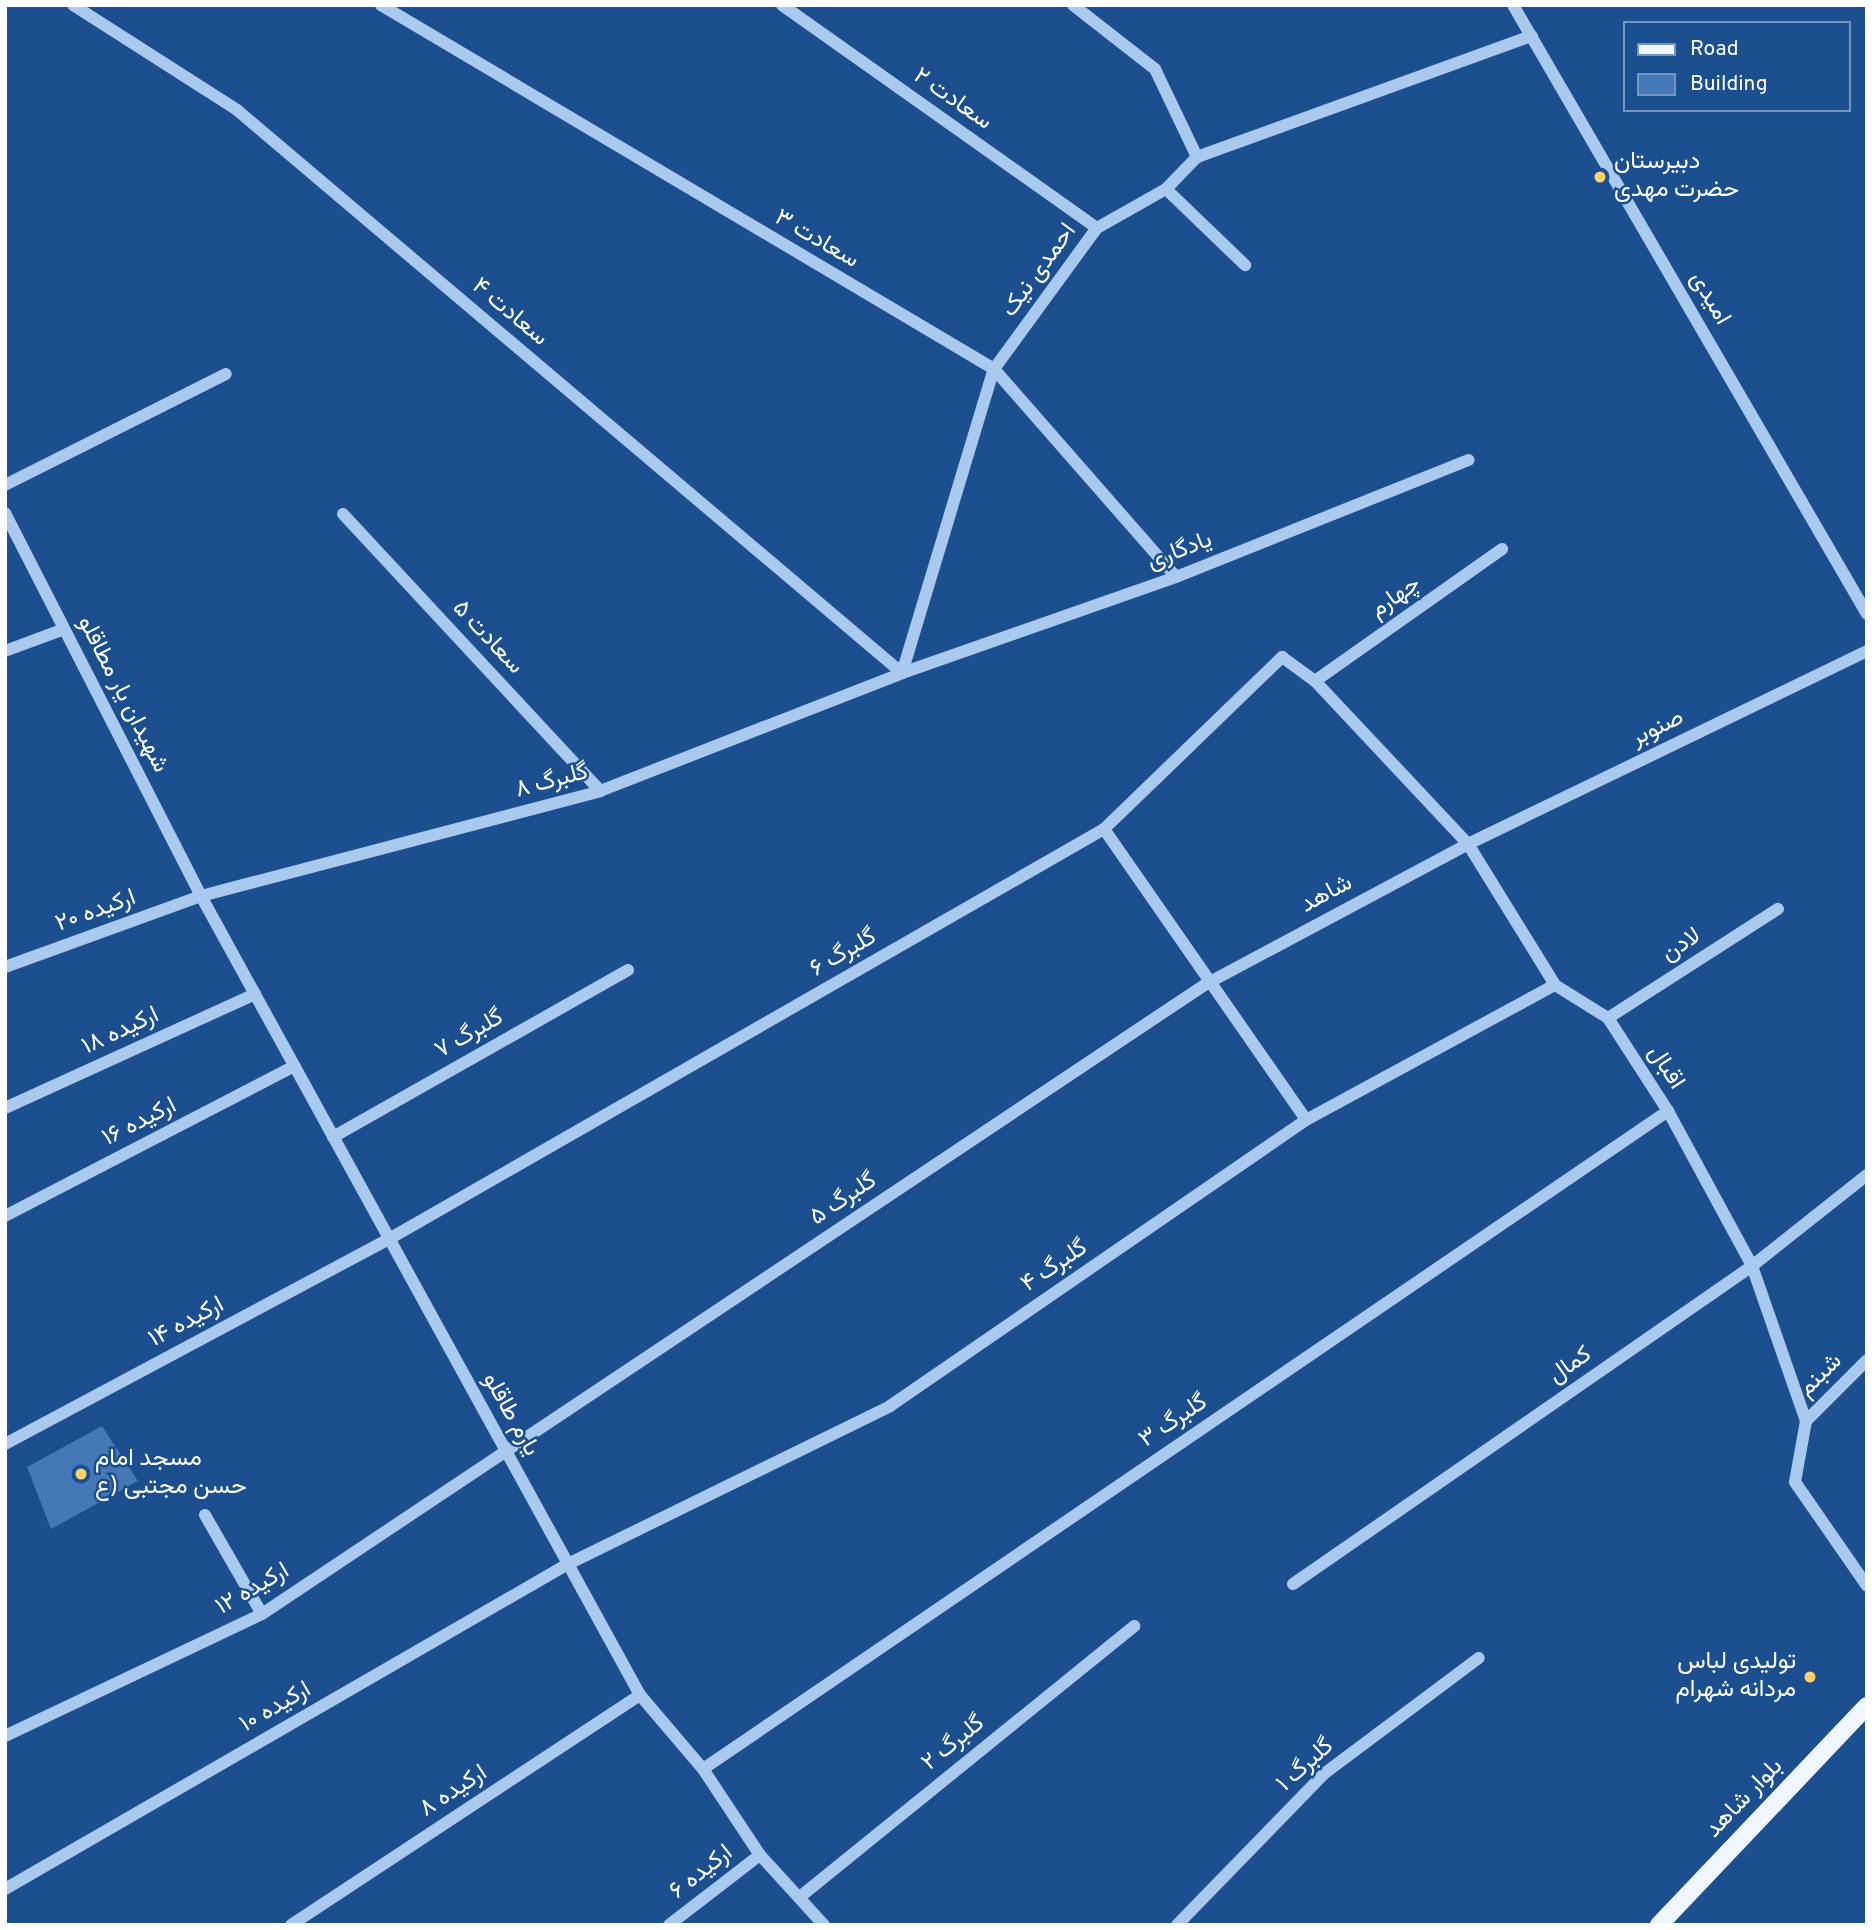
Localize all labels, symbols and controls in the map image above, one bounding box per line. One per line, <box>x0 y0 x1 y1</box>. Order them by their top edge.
legend <box>1624 21 1851 112</box>
text: Road <box>1690 36 1739 63</box>
street label: سعادت ۲ <box>907 63 997 137</box>
text: Building <box>1690 71 1768 98</box>
place label: دبیرستان حضرت مهدی <box>1614 149 1739 205</box>
marker: دبیرستان حضرت مهدی <box>1592 169 1608 185</box>
street label: سعادت ۳ <box>769 204 863 276</box>
street label: احمدی نیک <box>996 218 1084 324</box>
street label: امیدی <box>1682 267 1736 331</box>
street label: سعادت ۴ <box>465 273 553 353</box>
street label: یادگاری <box>1144 527 1216 577</box>
street label: چهارم <box>1365 570 1427 626</box>
street label: سعادت ۵ <box>445 595 529 681</box>
street label: شهیدان یار مطاقلو <box>70 612 174 778</box>
street label: صنوبر <box>1627 704 1689 754</box>
street label: گلبرگ ۸ <box>512 758 592 806</box>
street label: شاهد <box>1296 869 1358 921</box>
street label: ارکیده ۲۰ <box>52 884 140 940</box>
street label: لادن <box>1657 923 1707 969</box>
street label: گلبرگ ۶ <box>806 924 882 984</box>
street label: ارکیده ۱۸ <box>78 1002 164 1062</box>
street label: گلبرگ ۷ <box>431 1004 509 1066</box>
street label: اقبال <box>1640 1041 1690 1095</box>
street label: ارکیده ۱۶ <box>98 1092 182 1154</box>
street label: گلبرگ ۵ <box>805 1167 883 1233</box>
street label: گلبرگ ۴ <box>1016 1234 1094 1300</box>
street label: ارکیده ۱۴ <box>144 1291 230 1355</box>
street label: کمال <box>1544 1341 1598 1391</box>
street label: شبنم <box>1793 1348 1849 1404</box>
street label: یارم طاقلو <box>475 1368 545 1462</box>
street label: گلبرگ ۳ <box>1134 1389 1214 1455</box>
place label: مسجد امام حسن مجتبی (ع <box>95 1446 247 1502</box>
marker: مسجد امام حسن مجتبی (ع <box>73 1466 89 1482</box>
street label: ارکیده ۱۲ <box>211 1558 295 1622</box>
place label: تولیدی لباس مردانه شهرام <box>1675 1649 1796 1705</box>
marker: تولیدی لباس مردانه شهرام <box>1802 1669 1818 1685</box>
street label: ارکیده ۱۰ <box>235 1676 317 1740</box>
street label: گلبرگ ۲ <box>917 1710 991 1778</box>
street label: گلبرگ ۱ <box>1271 1733 1341 1799</box>
street label: بلوار شاهد <box>1700 1753 1790 1845</box>
street label: ارکیده ۸ <box>415 1760 493 1824</box>
street label: ارکیده ۶ <box>665 1839 739 1907</box>

